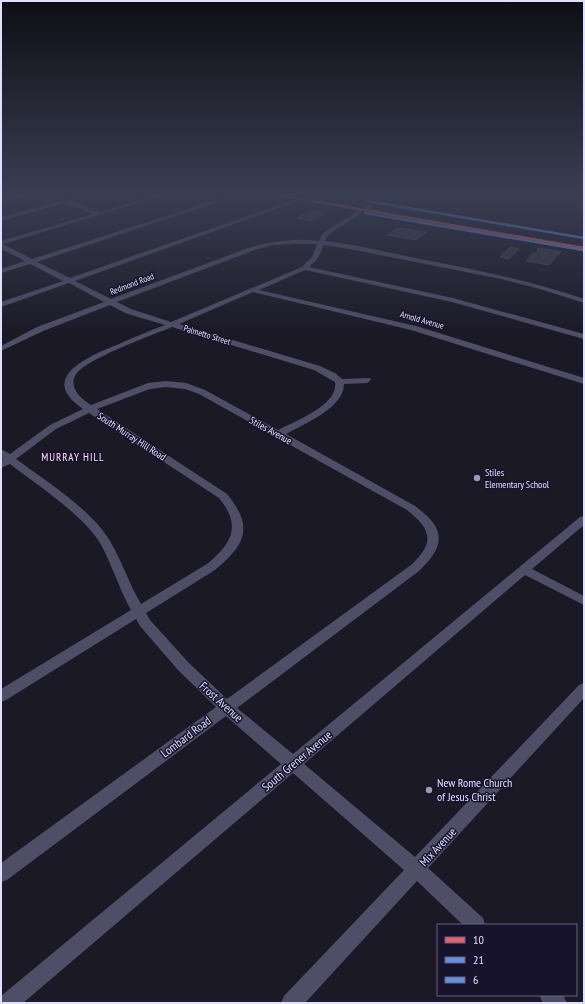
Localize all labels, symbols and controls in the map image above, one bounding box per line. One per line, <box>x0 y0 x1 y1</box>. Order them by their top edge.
street label: Redmond Road <box>108 270 156 297</box>
street label: Arnold Avenue <box>399 308 446 331</box>
street label: Palmetto Street <box>182 322 232 347</box>
street label: South Murray Hill Road <box>95 409 169 463</box>
street label: Stiles Avenue <box>247 414 294 447</box>
district label: MURRAY HILL <box>41 450 105 464</box>
place label: Stiles Elementary School <box>485 466 550 491</box>
marker: Stiles Elementary School <box>472 473 482 483</box>
street label: Frost Avenue <box>196 678 246 725</box>
street label: Lombard Road <box>158 713 214 760</box>
street label: South Grener Avenue <box>259 727 335 794</box>
place label: New Rome Church of Jesus Christ <box>437 775 512 804</box>
marker: New Rome Church of Jesus Christ <box>424 785 434 795</box>
street label: Mix Avenue <box>416 824 459 869</box>
legend <box>437 924 577 996</box>
text: 10 <box>473 932 484 947</box>
text: 21 <box>473 952 484 967</box>
text: 6 <box>473 972 478 987</box>

